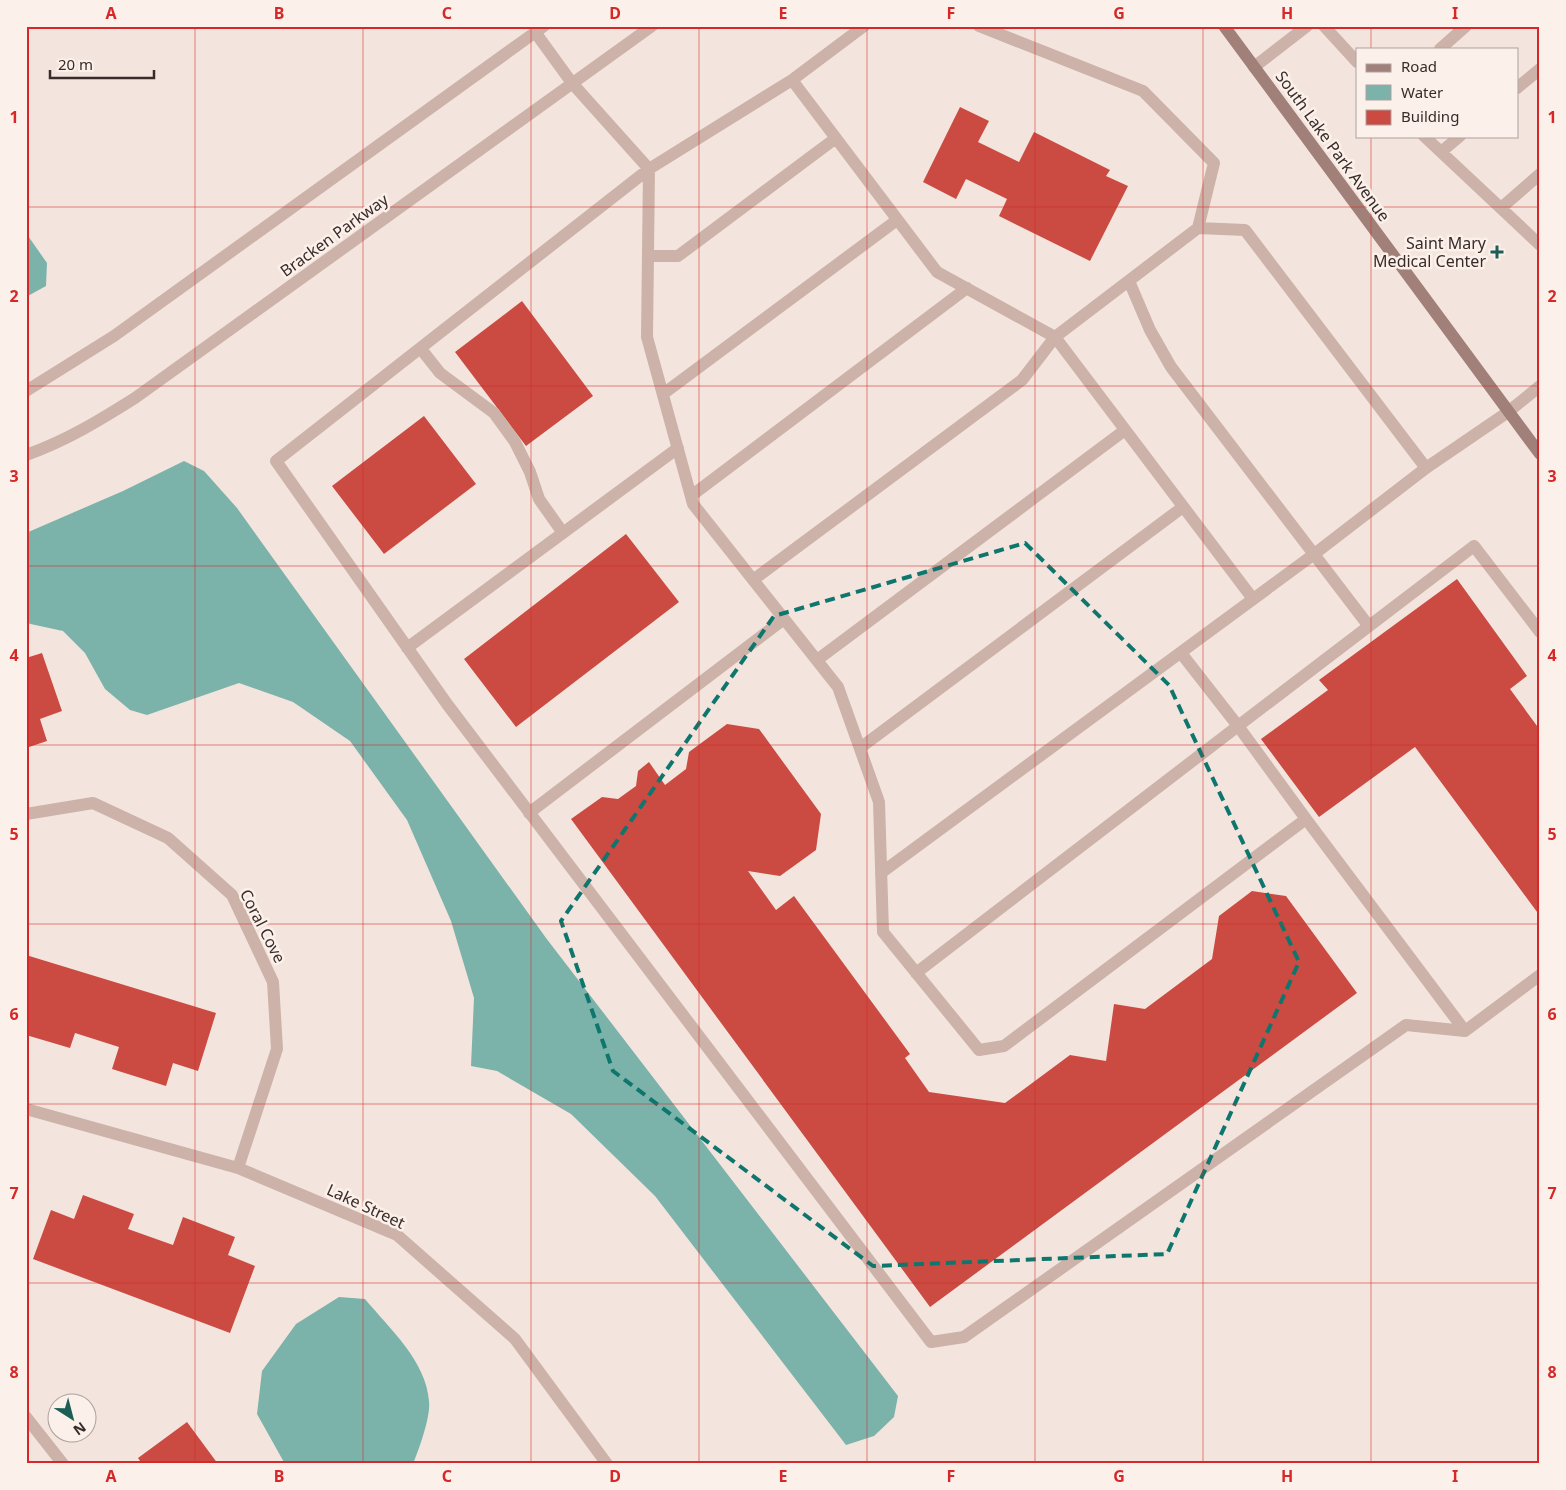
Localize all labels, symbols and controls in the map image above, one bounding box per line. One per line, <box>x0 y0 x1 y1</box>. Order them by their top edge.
text: A <box>105 2 117 24</box>
text: B <box>274 2 284 24</box>
text: C <box>442 2 452 24</box>
text: D <box>609 2 621 24</box>
text: E <box>779 2 788 24</box>
text: F <box>947 2 955 24</box>
text: G <box>1113 2 1125 24</box>
text: H <box>1281 2 1293 24</box>
text: I <box>1452 2 1458 24</box>
scale bar <box>50 48 154 80</box>
legend <box>1356 48 1518 138</box>
text: 20 m <box>58 54 93 74</box>
text: Road <box>1401 56 1437 76</box>
street label: South Lake Park Avenue <box>1271 66 1395 226</box>
text: Water <box>1401 82 1443 102</box>
text: 1 <box>9 106 19 128</box>
text: Building <box>1401 106 1459 126</box>
text: 1 <box>1547 106 1557 128</box>
street label: Bracken Parkway <box>276 188 393 282</box>
place label: Saint Mary Medical Center <box>1373 232 1487 272</box>
marker: Saint Mary Medical Center <box>1490 245 1504 259</box>
text: 2 <box>9 285 19 307</box>
text: 2 <box>1547 285 1557 307</box>
text: 3 <box>9 465 19 487</box>
text: 3 <box>1547 465 1557 487</box>
text: 4 <box>9 644 19 666</box>
text: 4 <box>1547 644 1557 666</box>
text: 5 <box>9 823 19 845</box>
text: 5 <box>1547 823 1557 845</box>
street label: Coral Cove <box>235 885 291 967</box>
text: 6 <box>9 1003 19 1025</box>
text: 6 <box>1547 1003 1557 1025</box>
street label: Lake Street <box>323 1178 409 1234</box>
text: 7 <box>9 1182 19 1204</box>
text: 7 <box>1547 1182 1557 1204</box>
text: 8 <box>9 1361 19 1383</box>
text: 8 <box>1547 1361 1557 1383</box>
north arrow <box>48 1392 98 1442</box>
text: N <box>70 1418 90 1440</box>
text: A <box>105 1465 117 1487</box>
text: B <box>274 1465 284 1487</box>
text: C <box>442 1465 452 1487</box>
text: D <box>609 1465 621 1487</box>
text: E <box>779 1465 788 1487</box>
text: F <box>947 1465 955 1487</box>
text: G <box>1113 1465 1125 1487</box>
text: H <box>1281 1465 1293 1487</box>
text: I <box>1452 1465 1458 1487</box>

